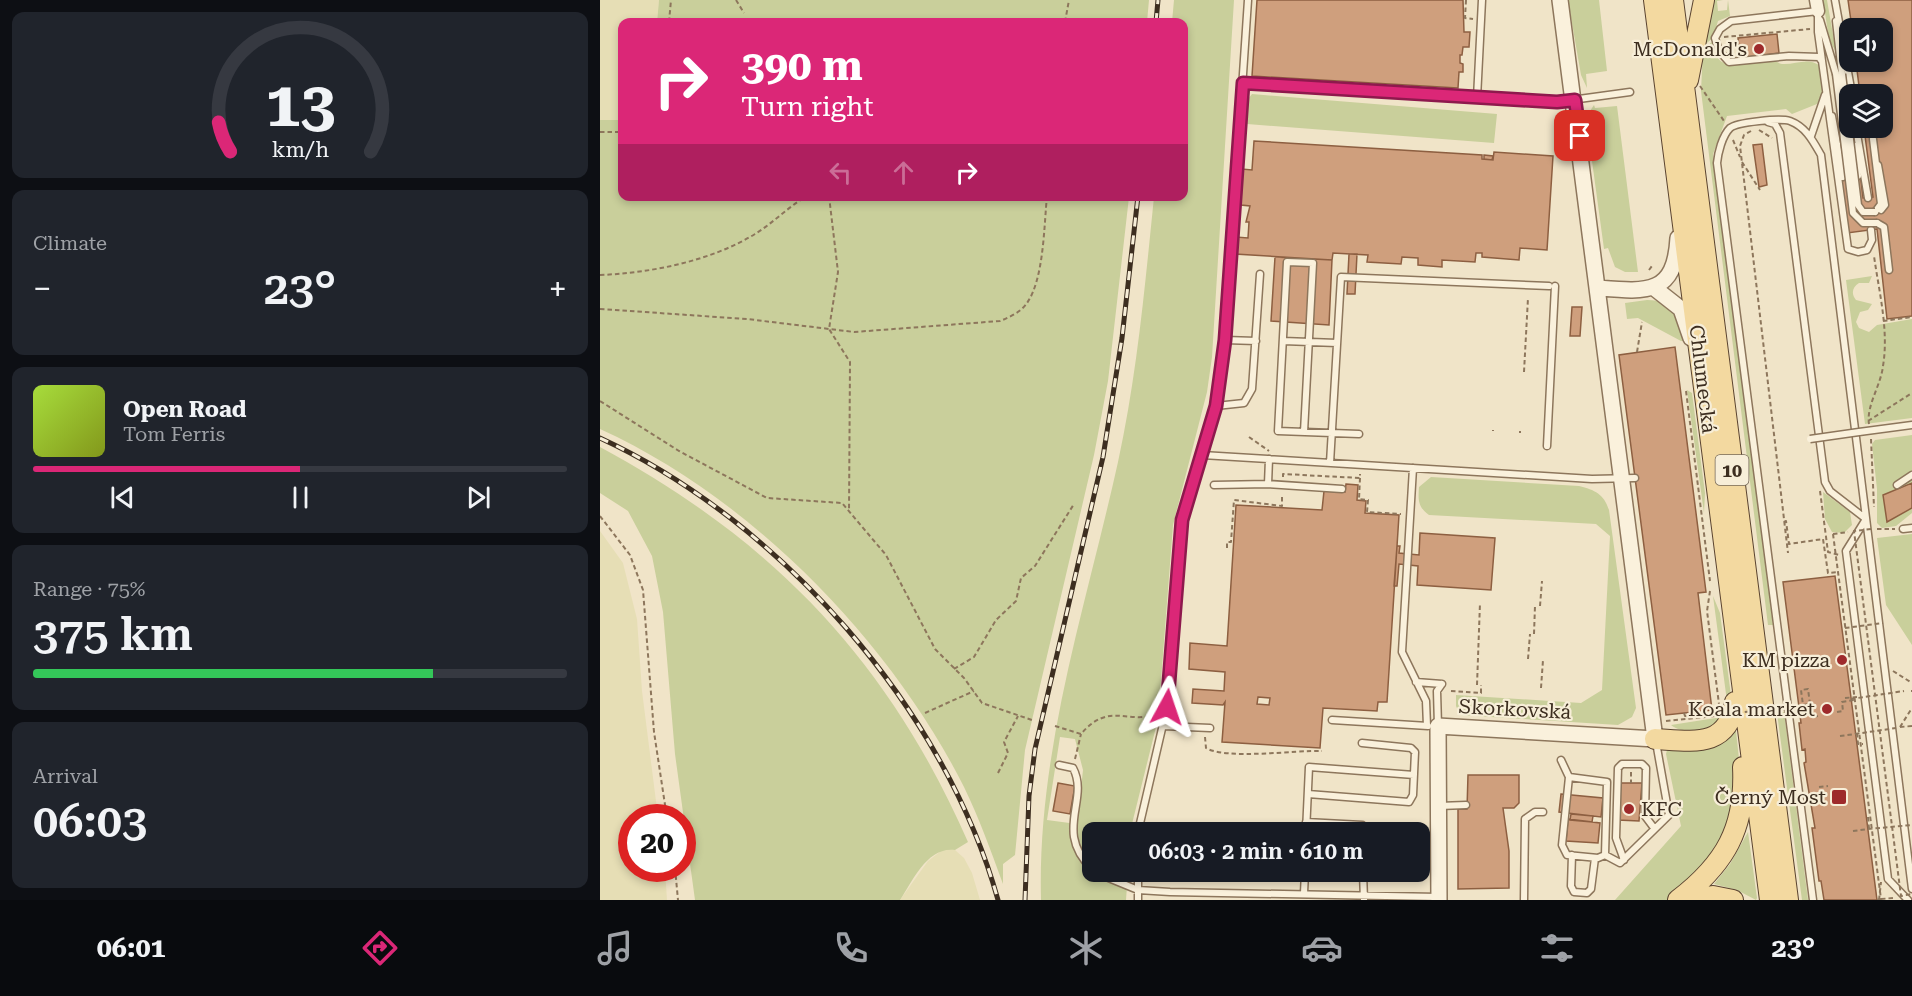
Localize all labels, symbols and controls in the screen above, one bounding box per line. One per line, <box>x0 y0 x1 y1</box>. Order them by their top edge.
map controls <box>1839 18 1893 138</box>
button: sound <box>1839 18 1893 72</box>
place label: McDonald's <box>1633 37 1747 61</box>
text: 390 m <box>741 41 863 90</box>
icon: right <box>642 42 720 120</box>
marker: McDonald's <box>1752 42 1766 56</box>
text: 13 <box>265 68 335 141</box>
button: layers <box>1839 84 1893 138</box>
text: Turn right <box>741 91 874 123</box>
pin <box>1554 110 1605 161</box>
icon: arrive <box>1563 119 1596 152</box>
text: km/h <box>271 137 329 162</box>
icon: left <box>824 156 857 189</box>
icon: ahead <box>887 156 920 189</box>
icon: right <box>950 156 983 189</box>
text: Climate <box>33 231 107 255</box>
text: 23° <box>264 262 336 315</box>
text: − <box>33 269 51 308</box>
text: + <box>549 269 567 308</box>
street label: Chlumecká <box>1684 323 1722 435</box>
text: Open Road <box>123 397 246 422</box>
text: Tom Ferris <box>123 422 225 446</box>
road number: 10 <box>1716 455 1748 485</box>
icon: previous <box>106 481 139 514</box>
icon: pause <box>284 481 317 514</box>
icon: next <box>462 481 495 514</box>
text: Range · 75% <box>33 577 145 601</box>
text: 375 km <box>33 608 193 661</box>
place label: KM pizza <box>1742 648 1830 672</box>
marker: KM pizza <box>1835 653 1849 667</box>
position arrow <box>1135 675 1199 739</box>
street label: Skorkovská <box>1458 694 1572 724</box>
place label: Koala market <box>1688 697 1816 721</box>
marker: Koala market <box>1820 702 1834 716</box>
text: Arrival <box>33 764 98 788</box>
place label: Černý Most <box>1715 785 1827 809</box>
marker: Černý Most <box>1830 788 1848 806</box>
text: 06:03 <box>33 795 147 848</box>
place label: KFC <box>1641 797 1682 821</box>
marker: KFC <box>1622 802 1636 816</box>
speed limit sign: 20 <box>618 804 696 882</box>
text: 06:03 · 2 min · 610 m <box>1149 839 1363 864</box>
icon: directions <box>359 927 401 969</box>
icon: music <box>594 927 636 969</box>
icon: phone <box>830 927 872 969</box>
icon: climate <box>1065 927 1107 969</box>
icon: car <box>1301 927 1343 969</box>
icon: filters <box>1536 927 1578 969</box>
text: 06:01 <box>97 932 166 964</box>
text: 23° <box>1772 932 1815 964</box>

